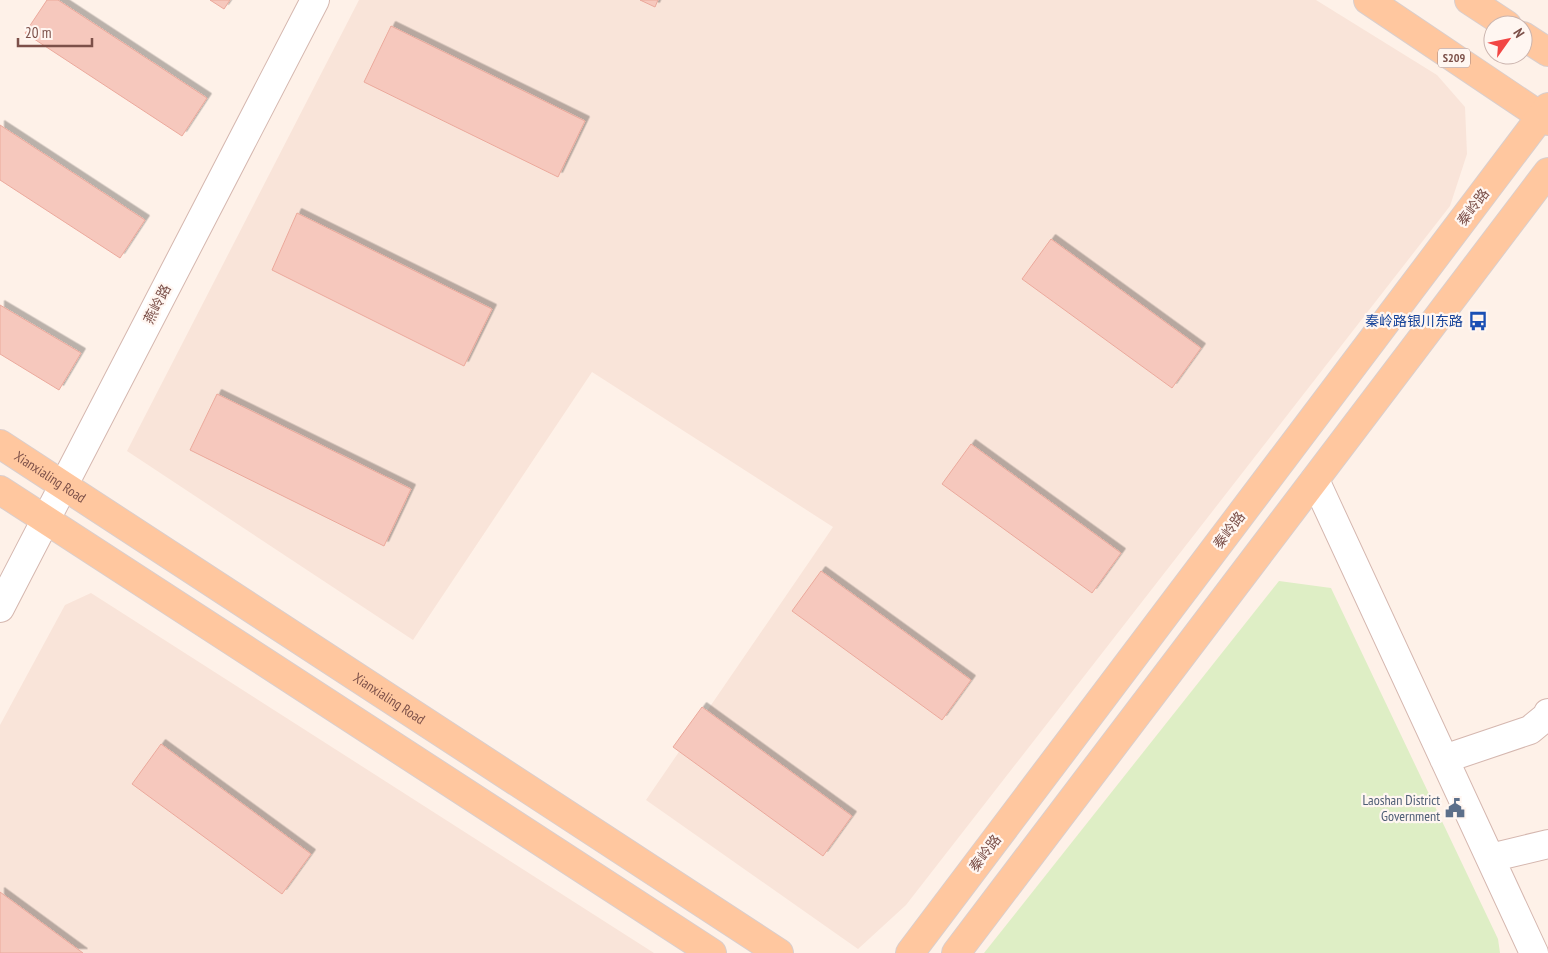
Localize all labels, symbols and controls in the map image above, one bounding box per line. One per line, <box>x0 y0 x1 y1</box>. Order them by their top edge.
scale bar <box>18 15 91 47</box>
north arrow <box>1483 15 1533 65</box>
text: 20 m <box>25 23 51 42</box>
text: N <box>1509 25 1529 41</box>
road number: S209 <box>1438 48 1470 68</box>
street label: 秦岭路 <box>1453 185 1493 229</box>
street label: 燕岭路 <box>139 281 175 327</box>
bus stop icon: 秦岭路银川东路 <box>1467 310 1489 332</box>
place label: 秦岭路银川东路 <box>1365 312 1463 330</box>
street label: Xianxialing Road <box>11 447 89 507</box>
street label: 秦岭路 <box>1209 508 1249 552</box>
street label: Xianxialing Road <box>350 668 428 728</box>
place label: Laoshan District Government <box>1362 791 1440 825</box>
public building icon: Laoshan District Government <box>1444 797 1466 819</box>
street label: 秦岭路 <box>965 831 1005 875</box>

